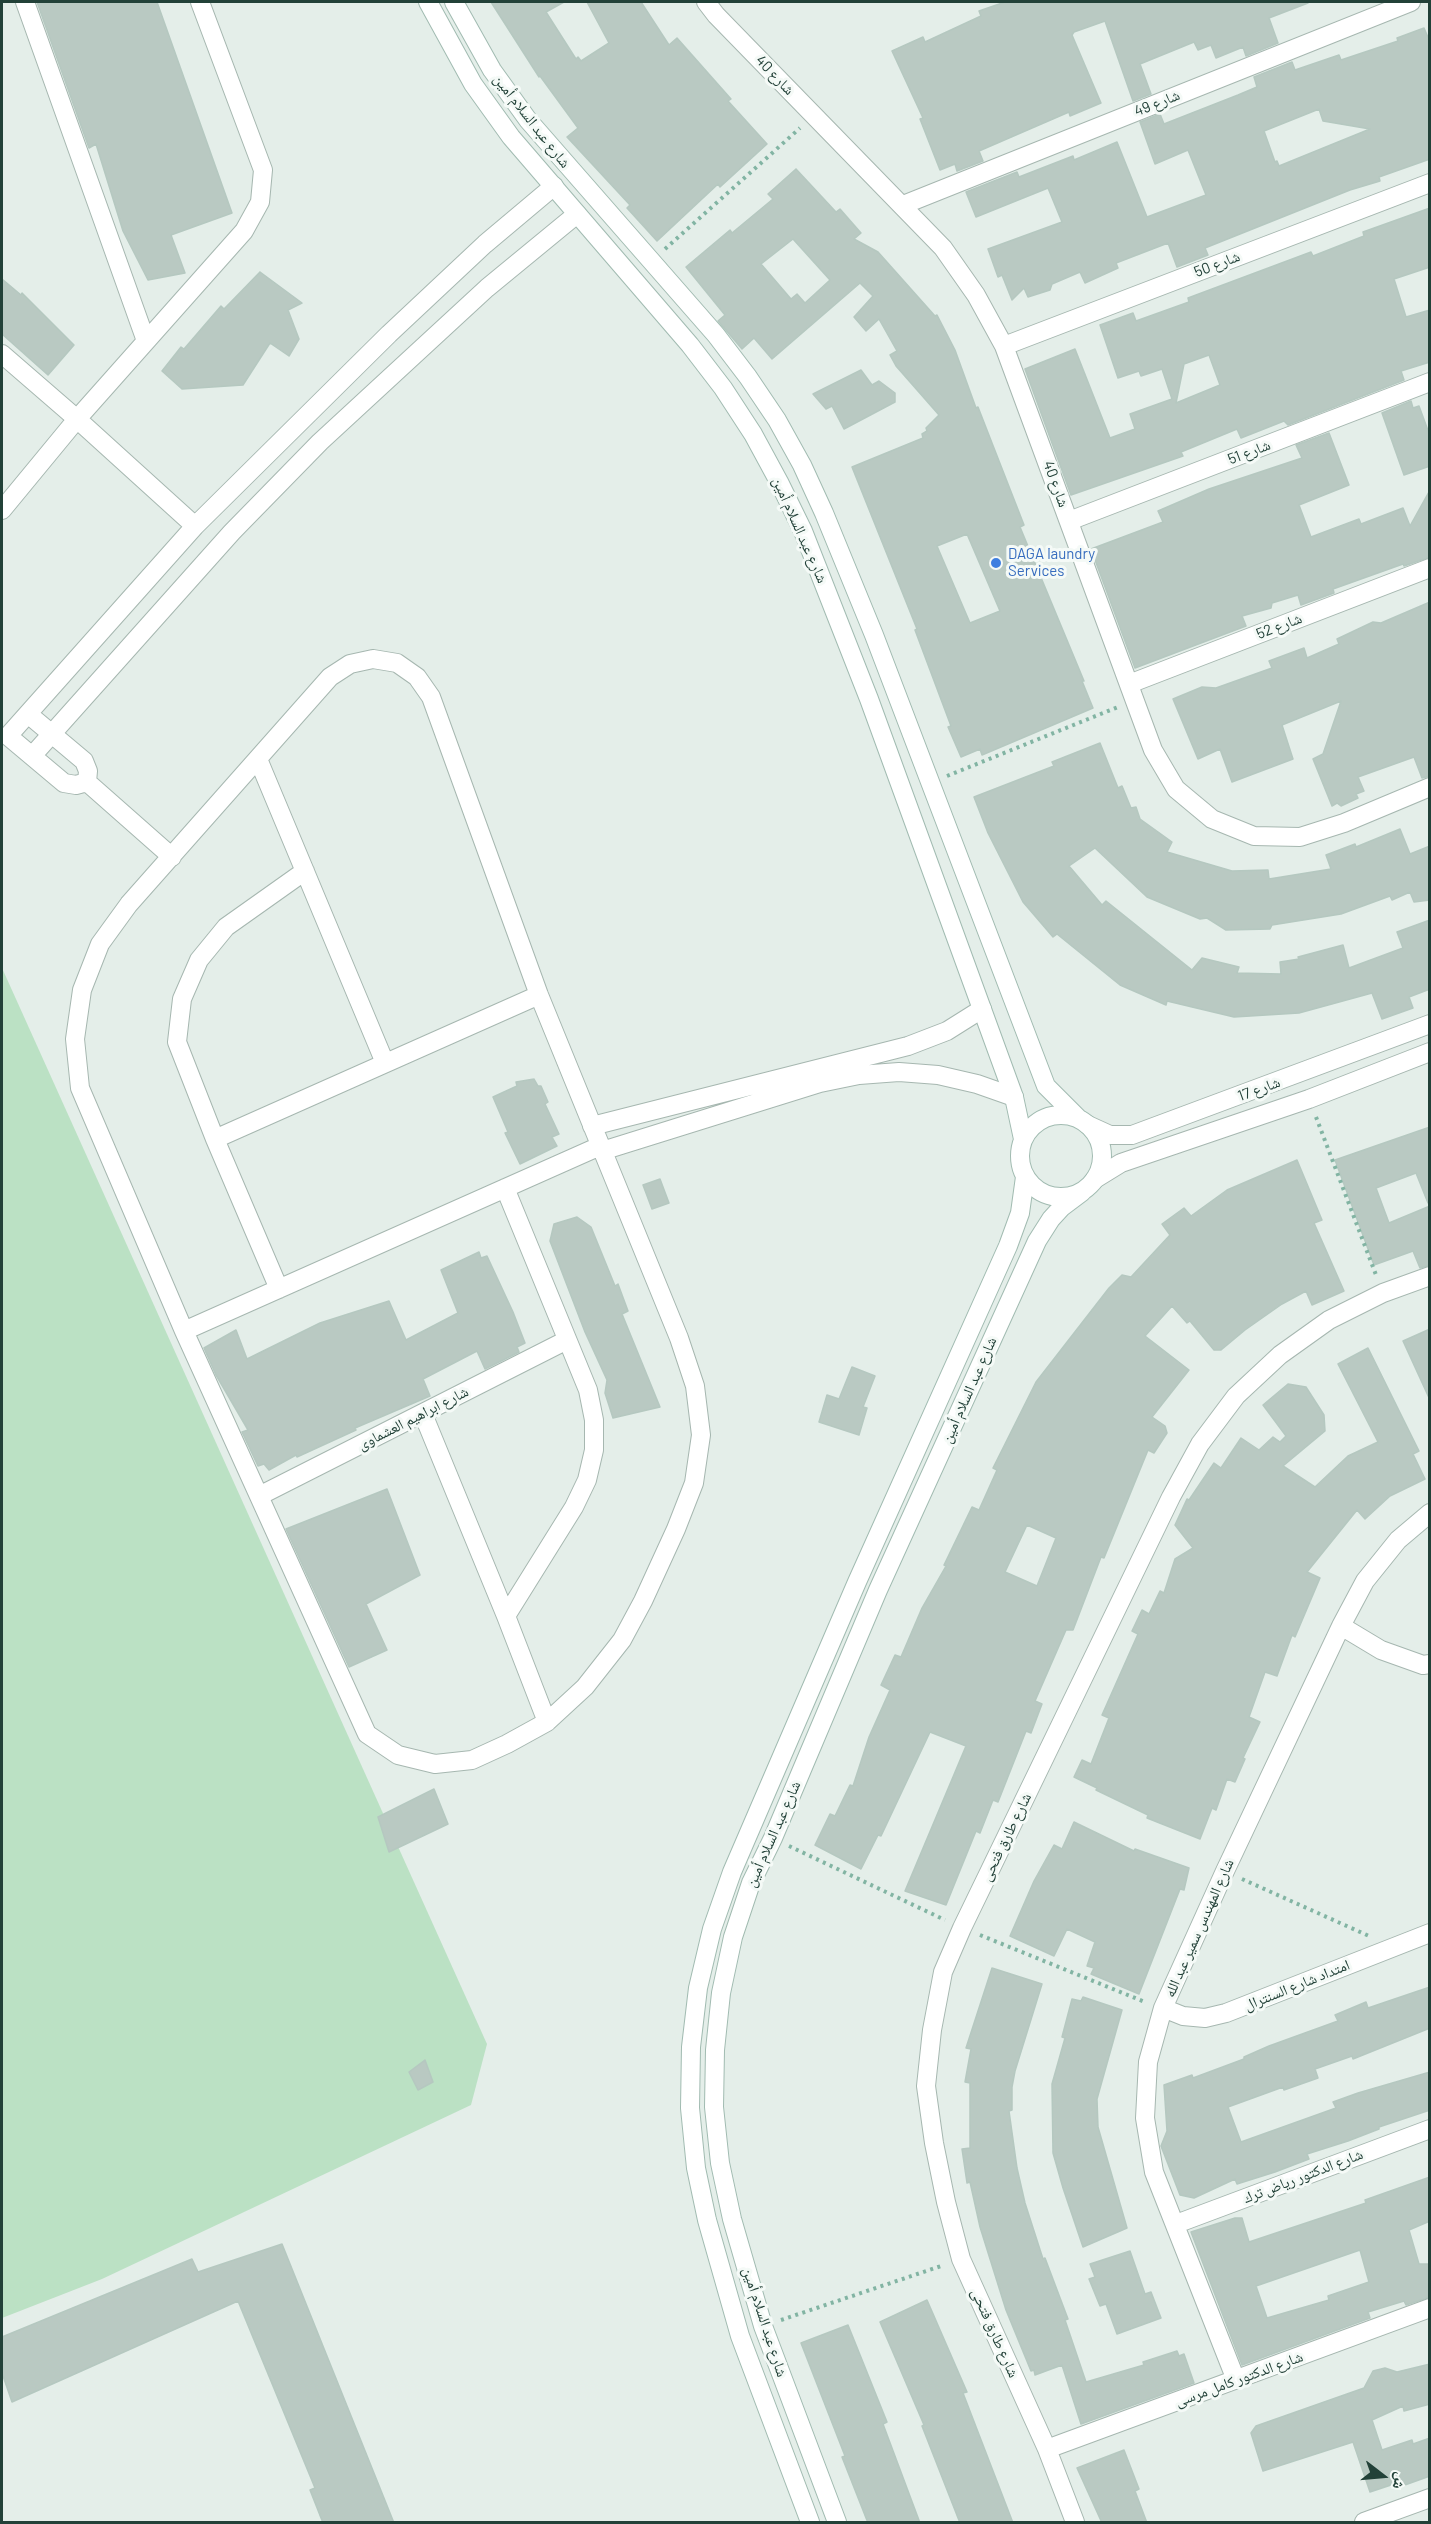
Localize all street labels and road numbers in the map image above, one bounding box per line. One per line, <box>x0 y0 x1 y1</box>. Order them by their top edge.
street label: شارع 40 <box>752 51 798 99</box>
street label: شارع عبد السلام أمين <box>490 70 574 172</box>
street label: شارع 49 <box>1132 86 1182 120</box>
street label: شارع 50 <box>1192 247 1242 281</box>
street label: شارع 51 <box>1225 436 1273 468</box>
street label: شارع 40 <box>1039 458 1073 510</box>
street label: شارع عبد السلام أمين <box>769 474 831 586</box>
street label: شارع 52 <box>1254 609 1304 643</box>
street label: شارع 17 <box>1235 1073 1283 1105</box>
street label: شارع عبد السلام أمين <box>938 1334 1000 1446</box>
street label: شارع ابراهيم العشماوى <box>355 1382 471 1454</box>
street label: شارع عبد السلام أمين <box>742 1778 804 1890</box>
street label: شارع طارق فتحى <box>977 1790 1035 1884</box>
street label: شارع المهندس سمير عبد الله <box>1160 1856 1238 2000</box>
street label: امتداد شارع السنترال <box>1242 1956 1352 2014</box>
street label: شارع الدكتور رياض ترك <box>1241 2145 1365 2207</box>
street label: شارع عبد السلام أمين <box>739 2265 791 2379</box>
street label: شارع طارق فتحى <box>967 2286 1023 2380</box>
street label: شارع الدكتور كامل مرسى <box>1173 2348 1305 2410</box>

